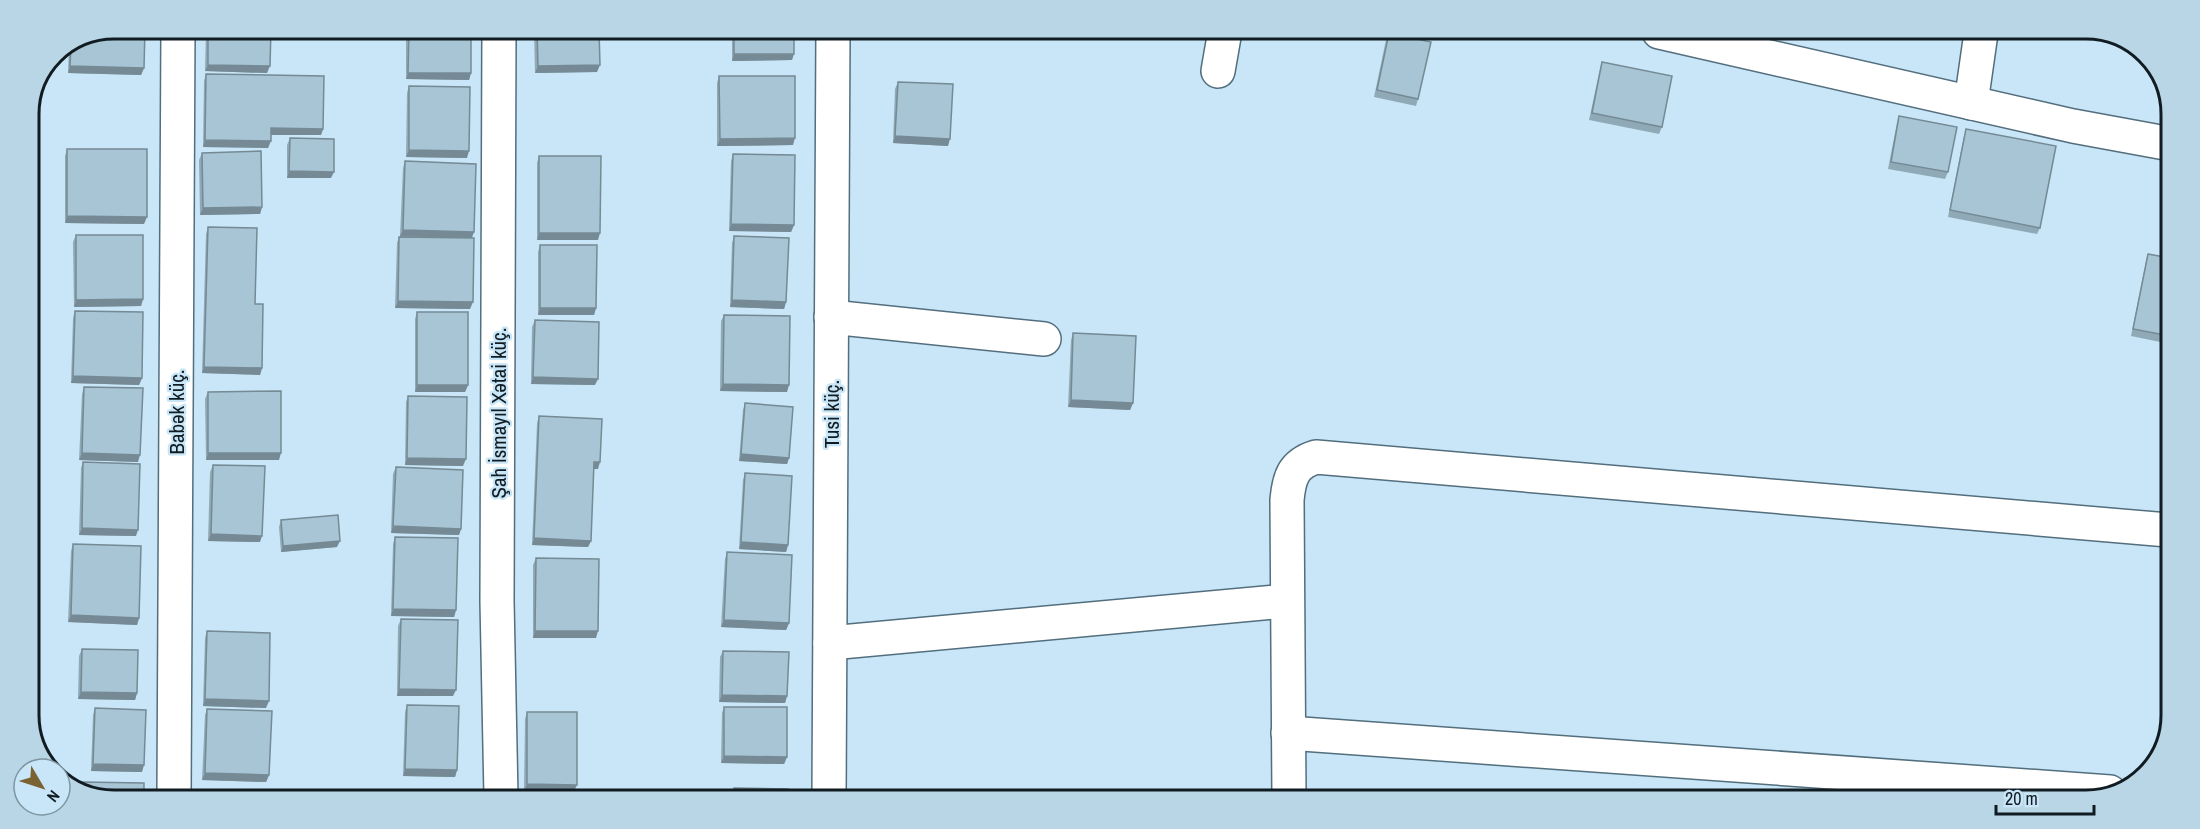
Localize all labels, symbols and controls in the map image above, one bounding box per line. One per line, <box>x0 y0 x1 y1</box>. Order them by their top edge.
street label: Şah İsmayıl Xətai küç. <box>484 328 513 498</box>
street label: Babək küç. <box>162 369 191 455</box>
street label: Tusi küç. <box>817 380 846 448</box>
north arrow <box>12 757 72 817</box>
scale bar <box>1996 778 2094 816</box>
text: N <box>42 786 65 807</box>
text: 20 m <box>2005 786 2038 811</box>

